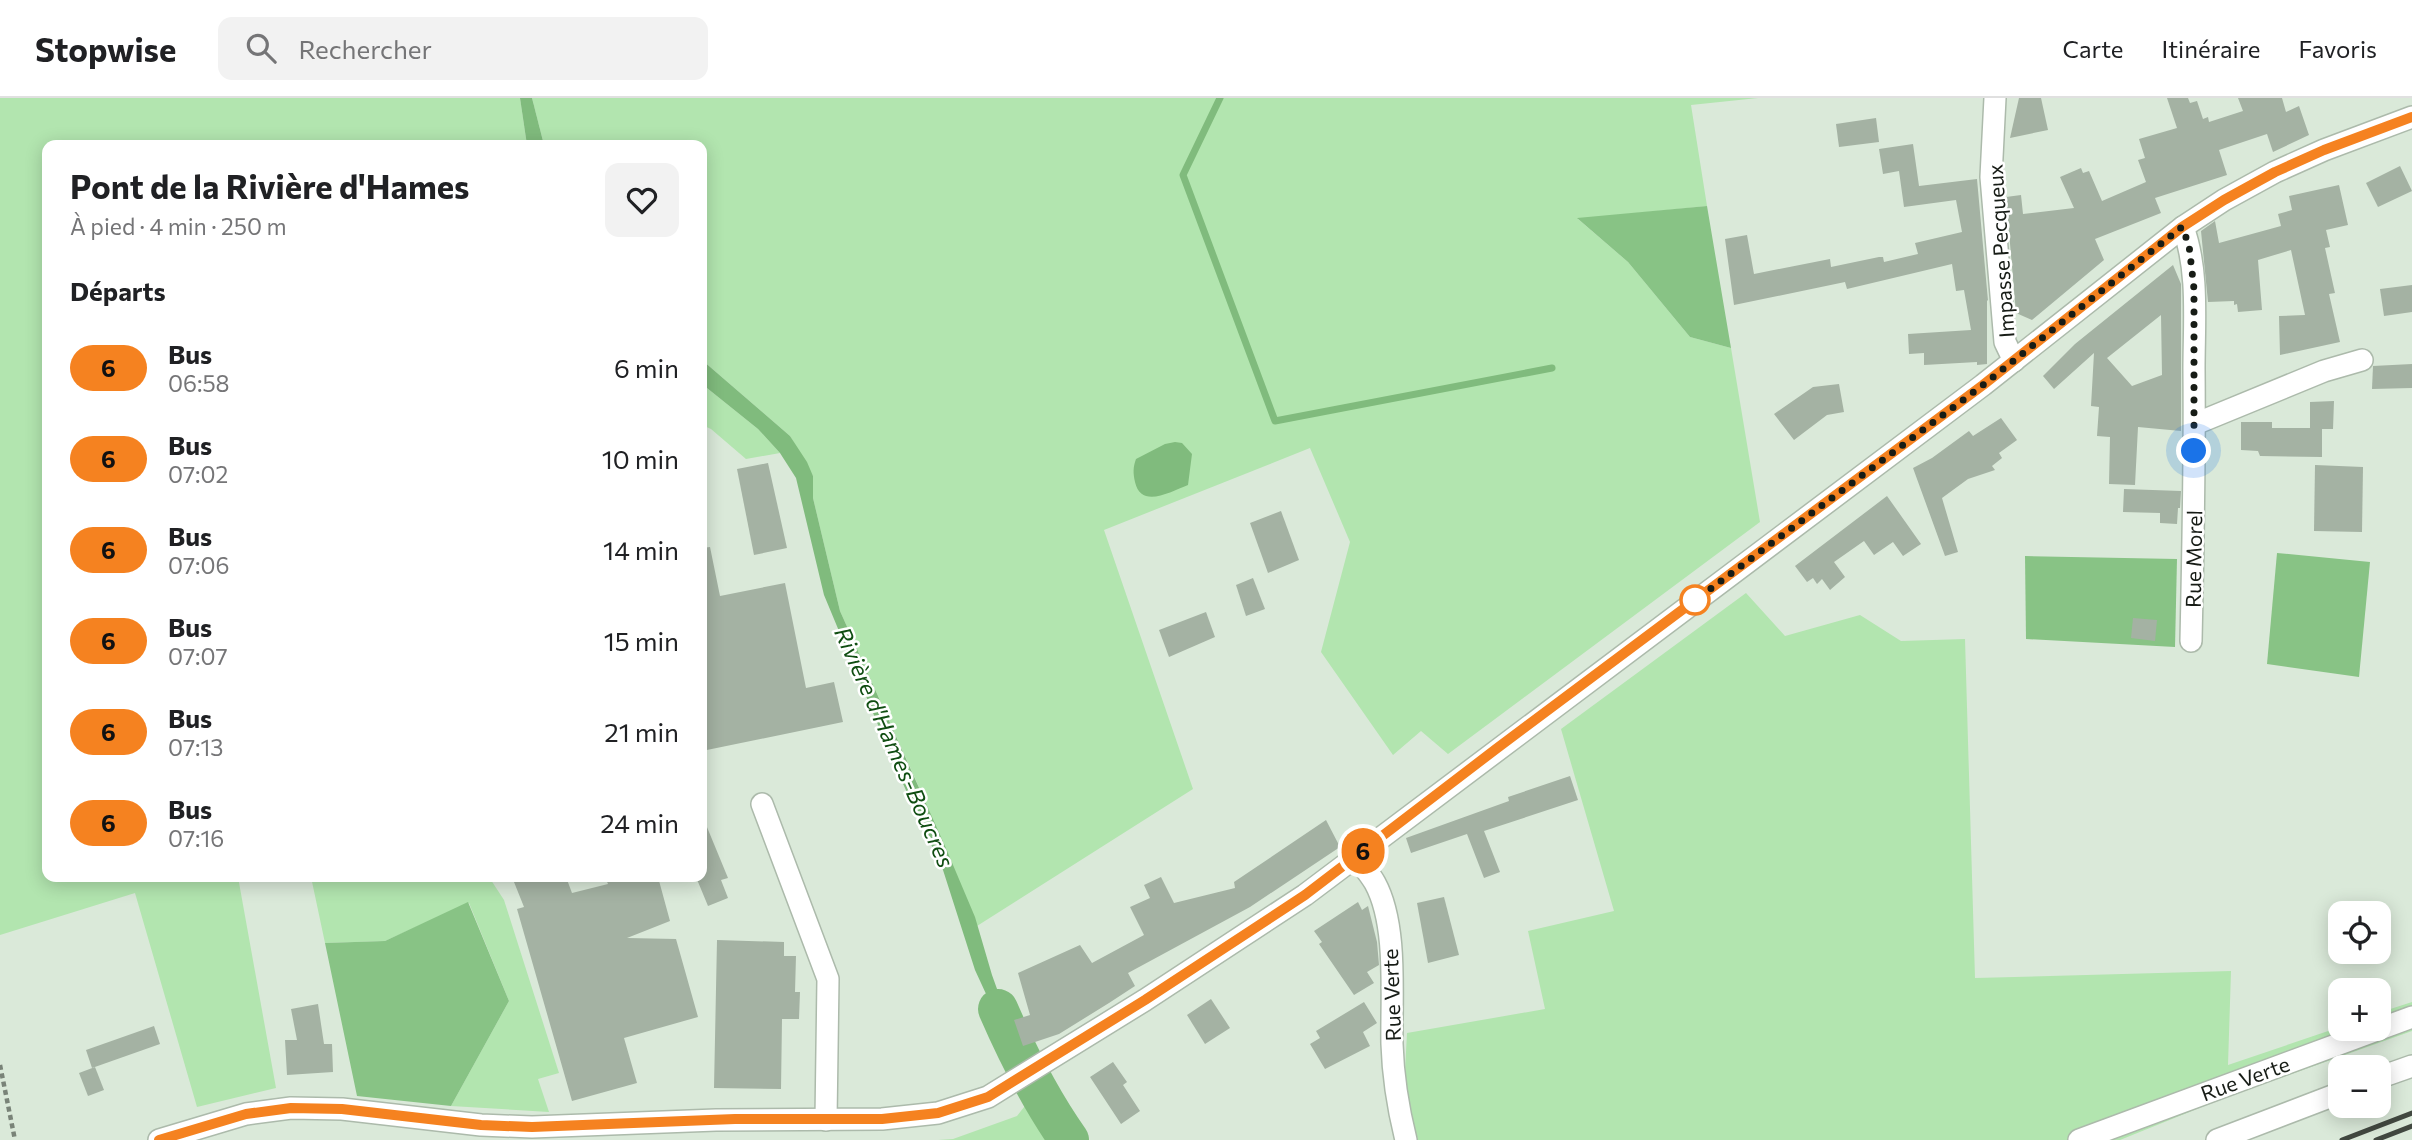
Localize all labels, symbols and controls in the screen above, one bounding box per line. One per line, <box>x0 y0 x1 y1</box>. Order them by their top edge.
search box <box>218 17 708 80</box>
text: Stopwise <box>35 28 176 69</box>
icon: search <box>242 29 280 67</box>
text: Rechercher <box>298 33 432 64</box>
text: Carte <box>2063 34 2124 63</box>
text: Itinéraire <box>2162 34 2261 63</box>
text: Favoris <box>2299 34 2377 63</box>
button: heart <box>605 163 679 237</box>
street label: Impasse Pecqueux <box>1981 163 2019 339</box>
text: Pont de la Rivière d'Hames <box>70 165 469 206</box>
text: À pied · 4 min · 250 m <box>70 212 287 240</box>
text: Départs <box>70 275 166 306</box>
text: Bus <box>168 338 212 369</box>
text: 6 min <box>614 352 679 383</box>
text: 6 <box>101 353 116 382</box>
text: 06:58 <box>168 369 230 397</box>
text: Bus <box>168 429 212 460</box>
your location <box>2176 433 2211 468</box>
text: 10 min <box>602 443 679 474</box>
text: 6 <box>101 444 116 473</box>
text: 07:02 <box>168 460 228 488</box>
street label: Rue Morel <box>2180 510 2206 608</box>
text: Bus <box>168 520 212 551</box>
text: 14 min <box>603 534 679 565</box>
text: 6 <box>101 535 116 564</box>
text: 07:06 <box>168 551 229 579</box>
unlabelled marker <box>1680 585 1710 615</box>
text: Bus <box>168 611 212 642</box>
water label: Rivière d'Hames-Boucres <box>829 622 961 872</box>
text: 15 min <box>604 625 679 656</box>
text: 6 <box>101 626 116 655</box>
text: 07:07 <box>168 642 228 670</box>
text: Bus <box>168 702 212 733</box>
text: 21 min <box>604 716 679 747</box>
text: 6 <box>101 717 116 746</box>
text: 07:13 <box>168 733 223 761</box>
text: Bus <box>168 793 212 824</box>
text: 24 min <box>600 807 679 838</box>
text: 6 <box>101 808 116 837</box>
text: 07:16 <box>168 824 224 852</box>
line badge: 6 <box>1340 828 1386 874</box>
text: 6 <box>1356 836 1370 865</box>
map controls <box>2328 901 2391 1118</box>
button: locate <box>2328 901 2391 964</box>
street label: Rue Verte <box>1377 948 1405 1042</box>
button: + <box>2328 978 2391 1041</box>
street label: Rue Verte <box>2197 1050 2293 1106</box>
button: − <box>2328 1055 2391 1118</box>

